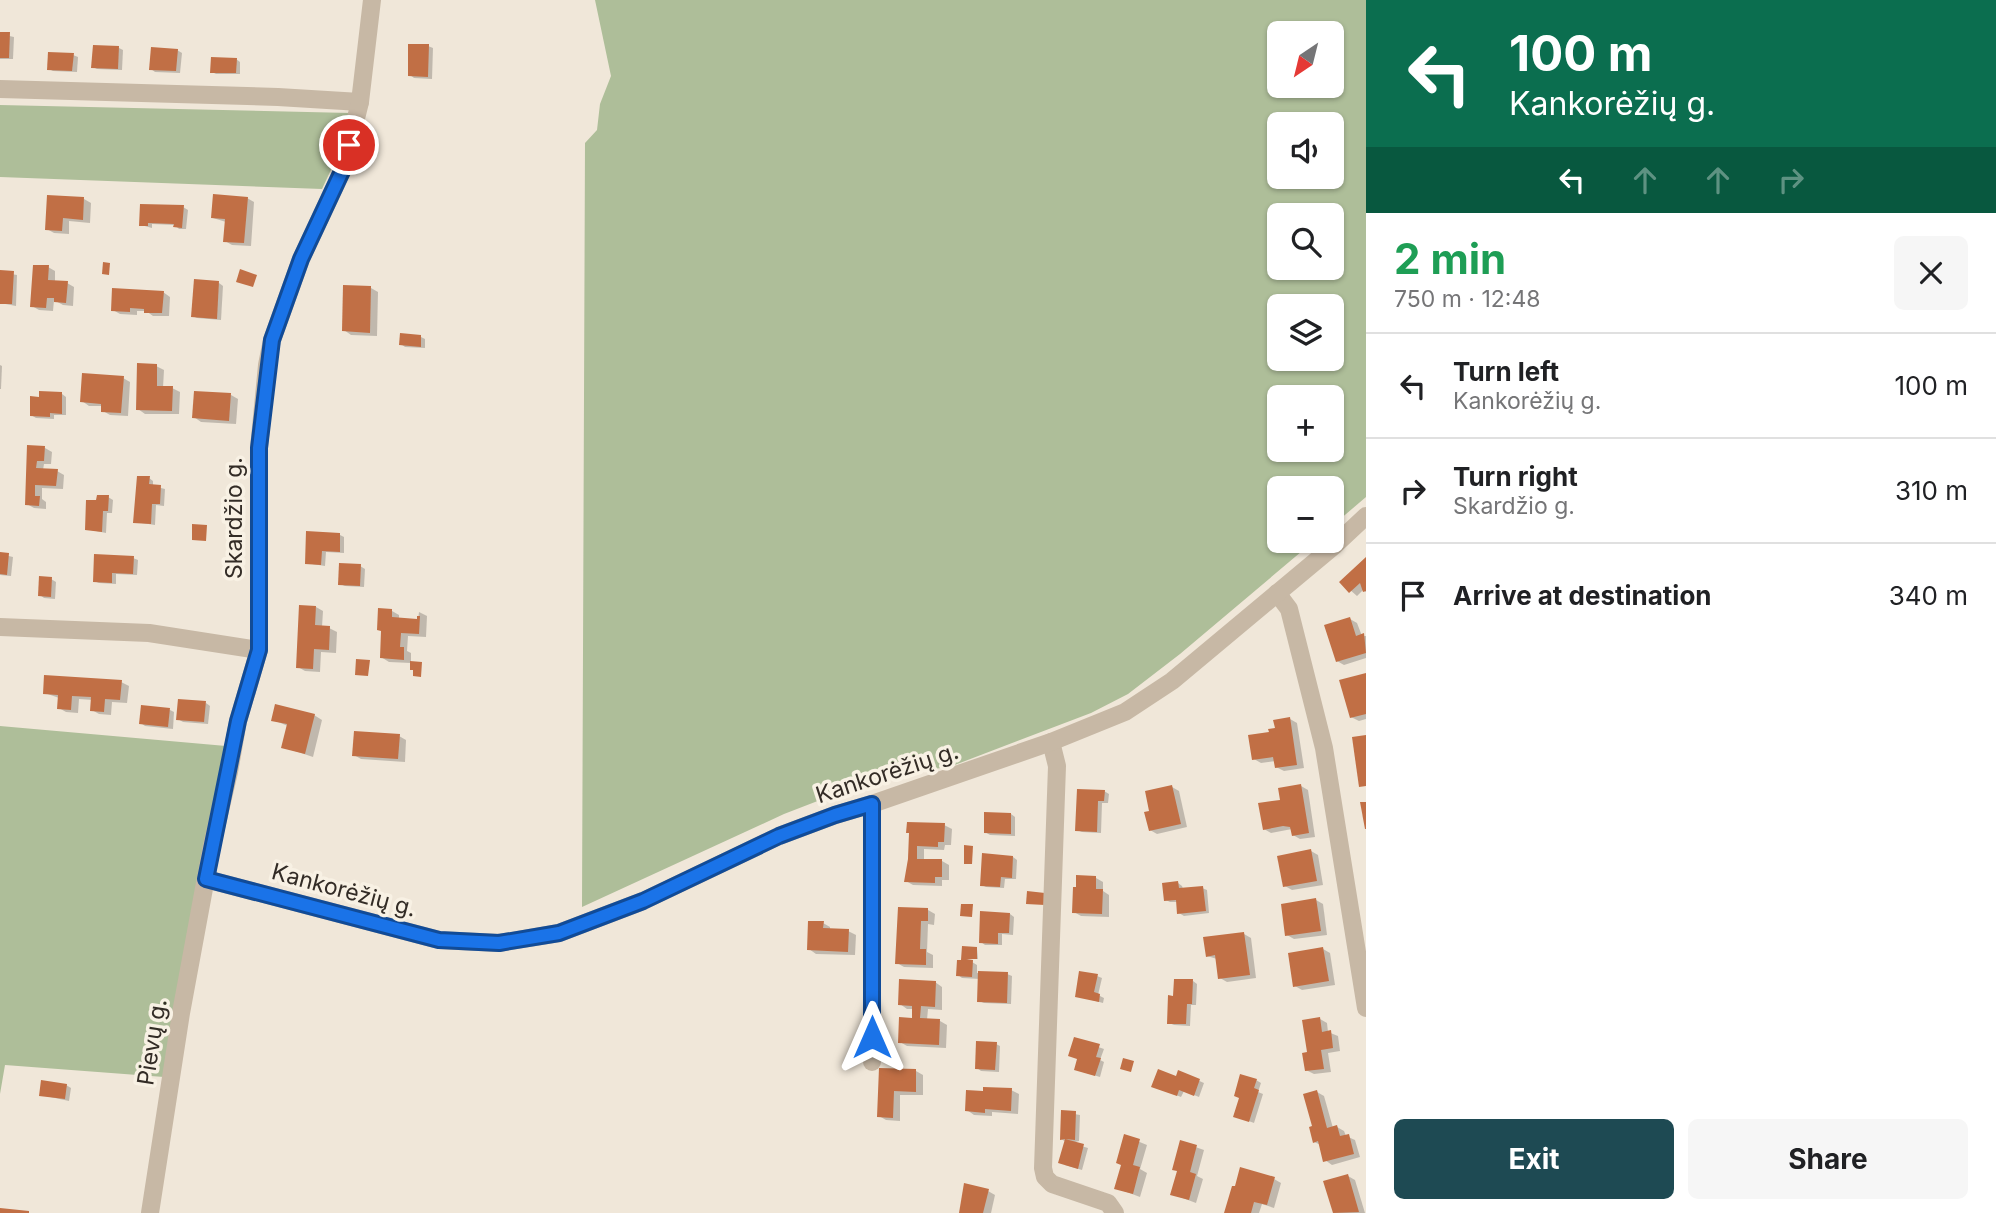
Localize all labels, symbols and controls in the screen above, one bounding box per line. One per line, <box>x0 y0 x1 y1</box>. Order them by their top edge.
north arrow <box>1267 21 1344 98</box>
map controls <box>1267 21 1344 553</box>
text: 100 m <box>1509 24 1653 83</box>
icon: left <box>1394 28 1485 119</box>
text: Kankorėžių g. <box>1509 84 1715 123</box>
button: sound <box>1267 112 1344 189</box>
pin <box>319 115 379 175</box>
icon: arrive <box>330 126 368 164</box>
icon: left <box>1553 161 1591 199</box>
icon: ahead <box>1626 161 1664 199</box>
icon: ahead <box>1699 161 1737 199</box>
icon: right <box>1772 161 1810 199</box>
button: search <box>1267 203 1344 280</box>
text: 2 min <box>1394 233 1506 284</box>
button: close <box>1894 236 1968 310</box>
text: 750 m · 12:48 <box>1394 285 1541 313</box>
button: layers <box>1267 294 1344 371</box>
text: Turn left <box>1453 356 1559 387</box>
icon: left <box>1394 367 1432 405</box>
text: 100 m <box>1895 370 1968 401</box>
button: + <box>1267 385 1344 462</box>
text: Kankorėžių g. <box>1453 387 1601 415</box>
street label: Skardžio g. <box>220 457 248 579</box>
text: Turn right <box>1453 461 1578 492</box>
icon: right <box>1394 472 1432 510</box>
text: 310 m <box>1895 475 1968 506</box>
button: − <box>1267 476 1344 553</box>
text: Skardžio g. <box>1453 492 1575 520</box>
icon: arrive <box>1394 577 1432 615</box>
text: Arrive at destination <box>1453 580 1712 611</box>
text: 340 m <box>1889 580 1968 611</box>
street label: Kankorėžių g. <box>812 737 962 809</box>
street label: Kankorėžių g. <box>269 857 419 923</box>
street label: Pievų g. <box>131 997 173 1087</box>
position arrow <box>835 1000 909 1074</box>
button: Exit <box>1394 1119 1674 1199</box>
button: Share <box>1688 1119 1968 1199</box>

